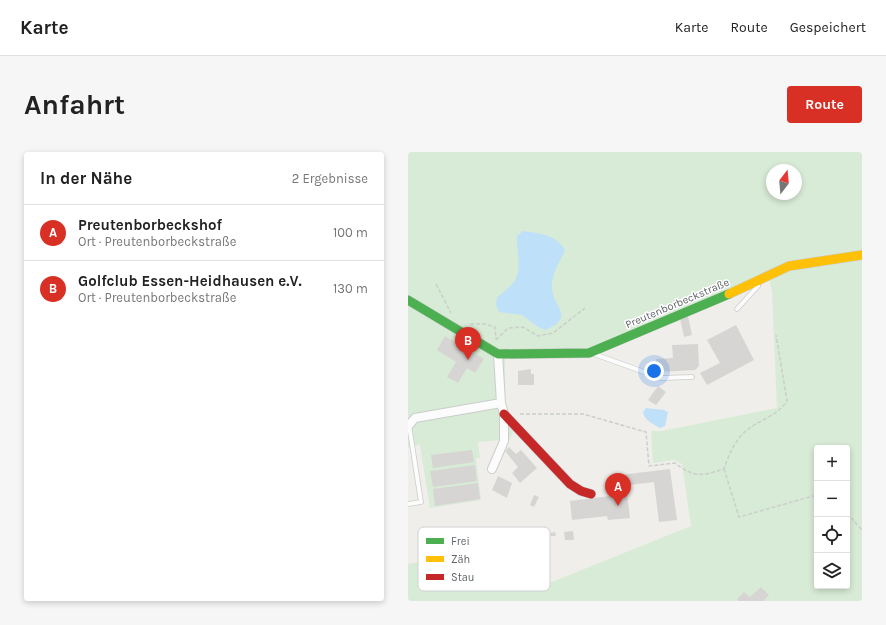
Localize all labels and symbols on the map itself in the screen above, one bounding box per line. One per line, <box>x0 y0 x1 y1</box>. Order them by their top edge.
north arrow <box>766 164 802 200</box>
street label: Preutenborbeckstraße <box>623 276 731 331</box>
pin: B <box>455 327 481 360</box>
your location <box>644 361 664 381</box>
pin: A <box>605 473 631 506</box>
legend <box>418 527 550 591</box>
text: Frei <box>451 535 470 548</box>
text: Zäh <box>451 553 470 566</box>
text: Stau <box>451 571 475 584</box>

